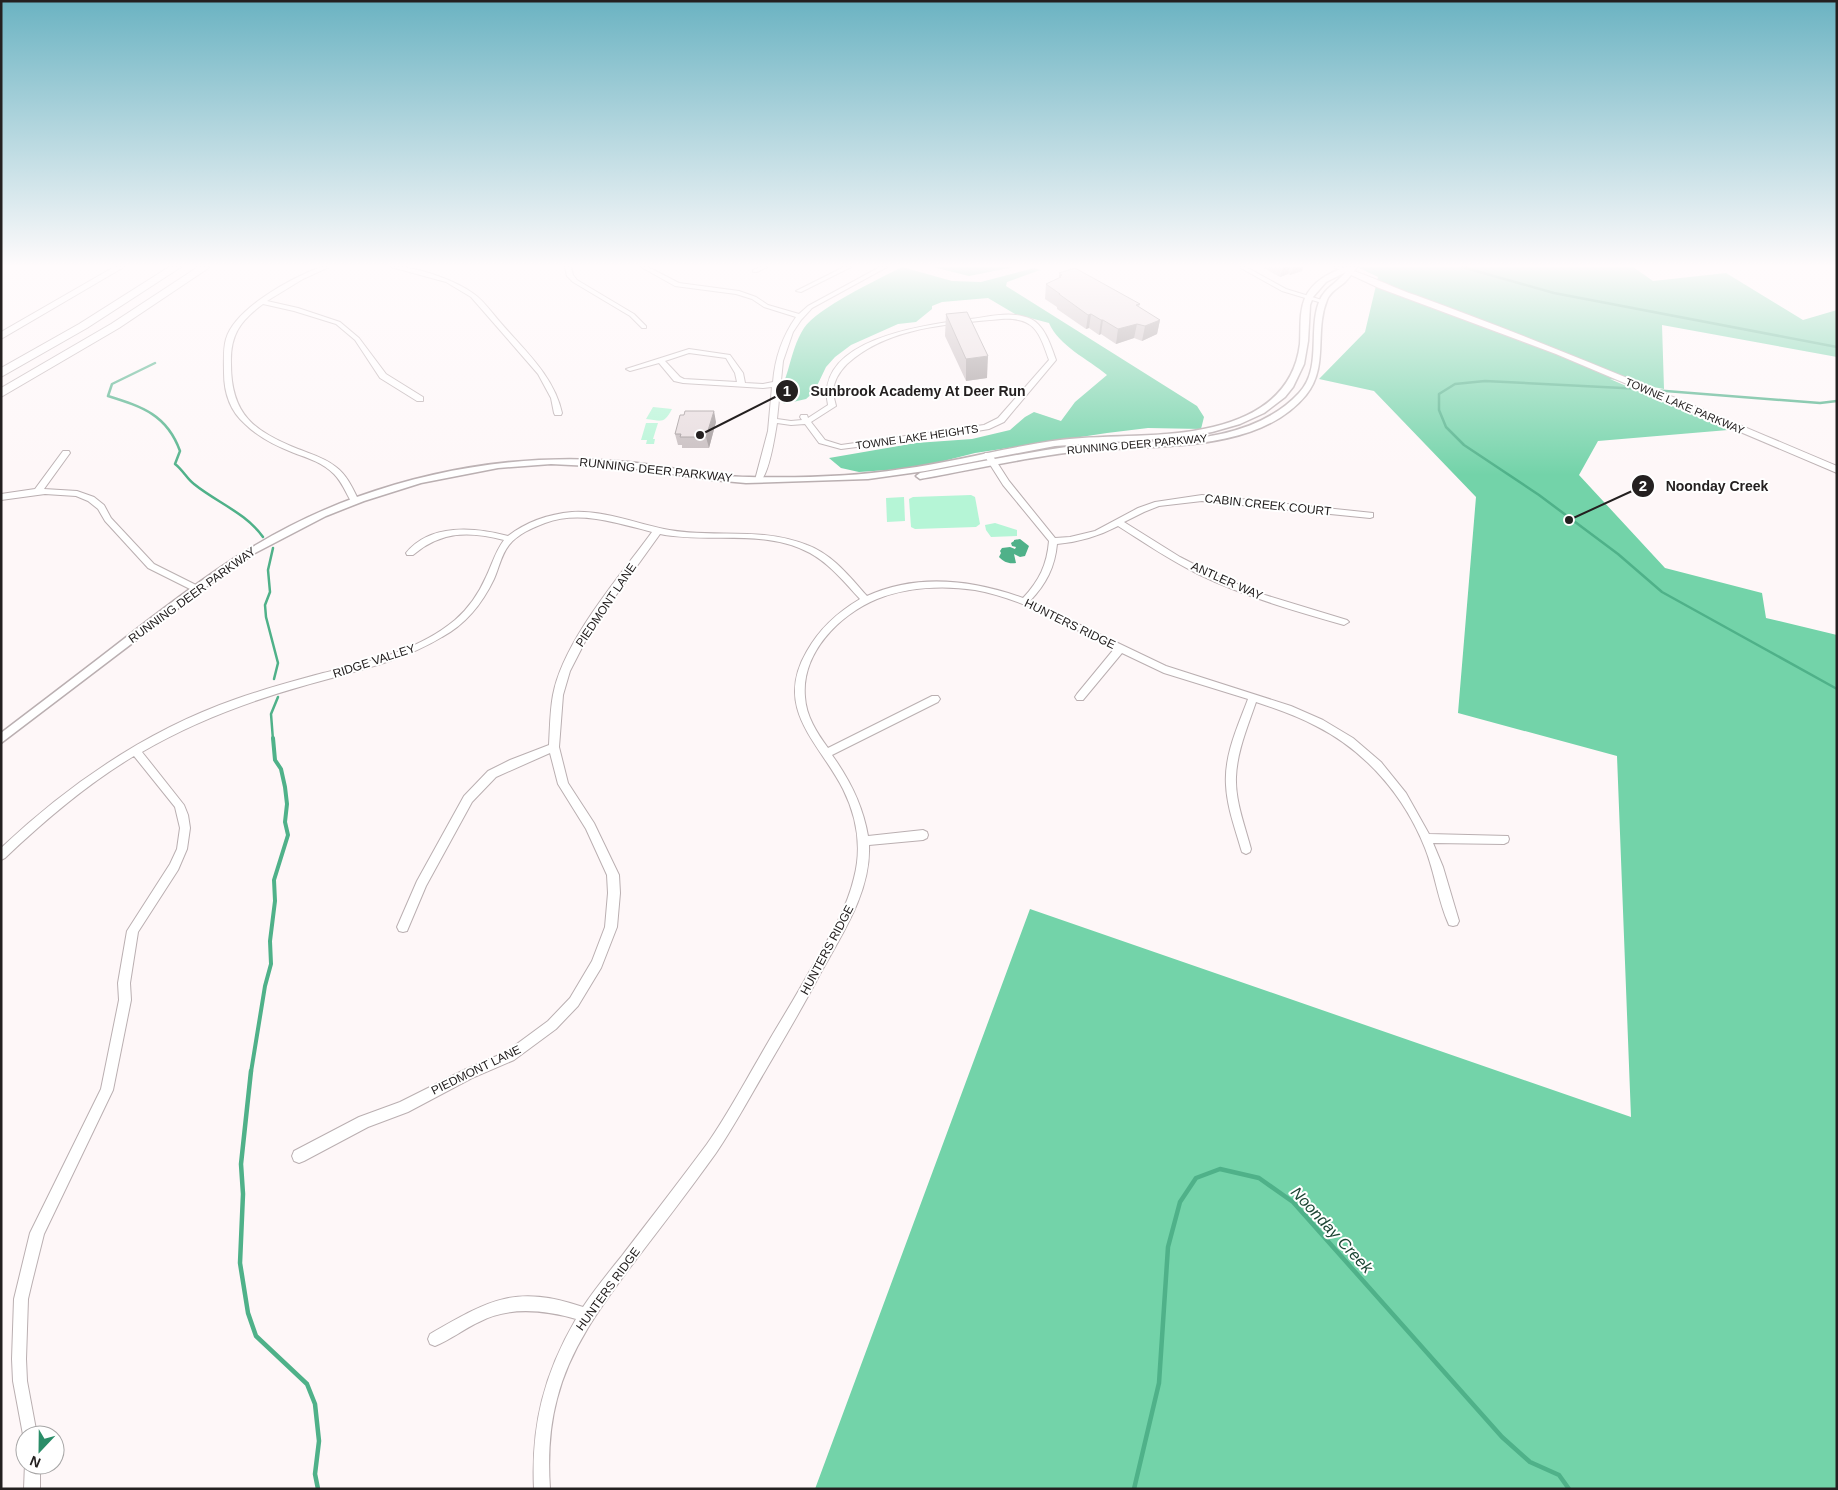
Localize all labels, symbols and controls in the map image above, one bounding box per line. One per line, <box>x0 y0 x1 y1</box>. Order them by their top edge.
street label: TOWNE LAKE PARKWAY <box>1624 375 1747 437</box>
callout: Sunbrook Academy At Deer Run <box>775 377 1036 406</box>
text: 1 <box>783 382 791 399</box>
text: Sunbrook Academy At Deer Run <box>810 383 1026 399</box>
street label: TOWNE LAKE HEIGHTS <box>855 422 979 452</box>
street label: RUNNING DEER PARKWAY <box>1066 432 1208 456</box>
street label: RUNNING DEER PARKWAY <box>579 455 733 485</box>
callout: Noonday Creek <box>1631 472 1778 501</box>
text: 2 <box>1639 477 1647 494</box>
text: Noonday Creek <box>1666 478 1769 494</box>
street label: CABIN CREEK COURT <box>1204 491 1333 519</box>
street label: RUNNING DEER PARKWAY <box>126 544 258 646</box>
street label: ANTLER WAY <box>1189 559 1265 603</box>
street label: PIEDMONT LANE <box>573 561 639 649</box>
street label: HUNTERS RIDGE <box>1022 596 1118 652</box>
street label: RIDGE VALLEY <box>331 641 417 681</box>
street label: HUNTERS RIDGE <box>797 903 857 997</box>
street label: PIEDMONT LANE <box>429 1042 523 1098</box>
water label: Noonday Creek <box>1288 1184 1377 1277</box>
street label: HUNTERS RIDGE <box>573 1245 643 1333</box>
north arrow <box>15 1425 65 1475</box>
text: N <box>27 1453 43 1471</box>

